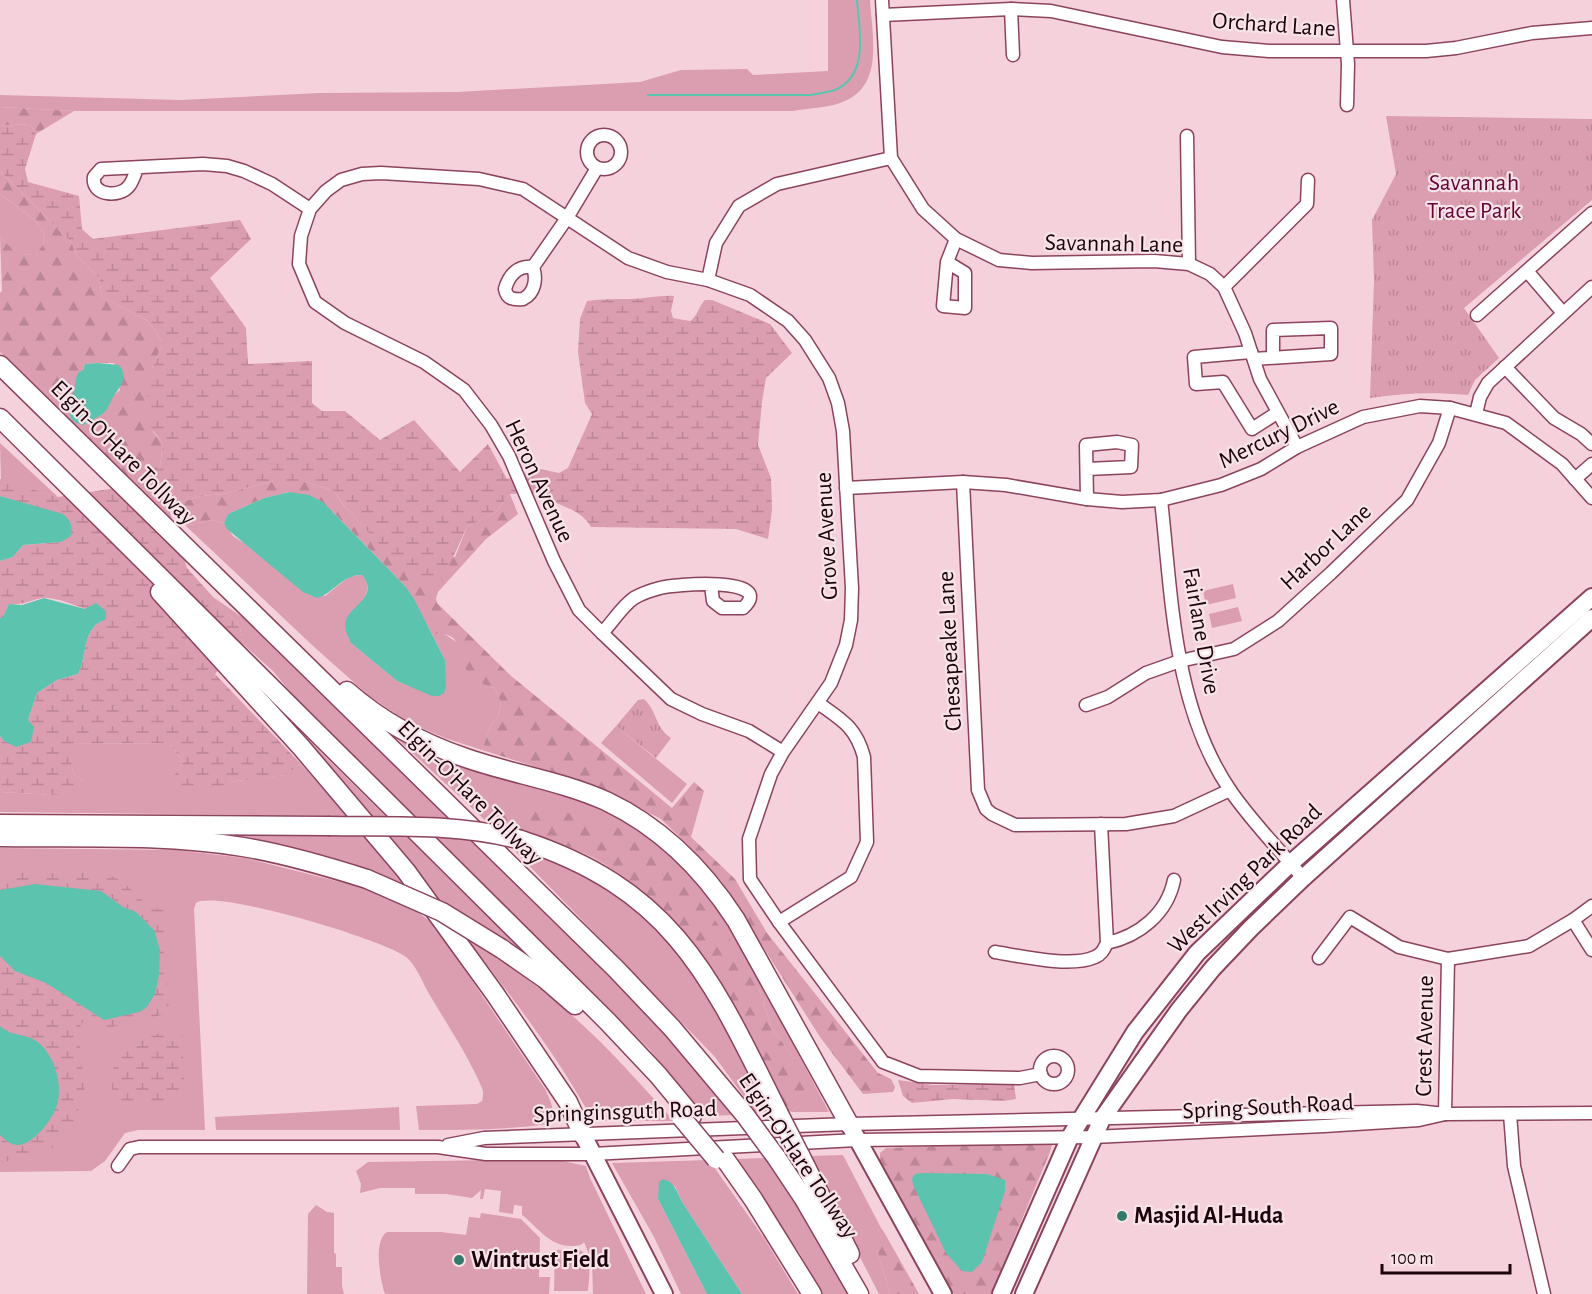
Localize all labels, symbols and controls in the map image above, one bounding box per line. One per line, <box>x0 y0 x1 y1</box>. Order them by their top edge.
street label: Orchard Lane <box>1211 9 1337 41</box>
park label: Savannah Trace Park <box>1427 171 1521 223</box>
street label: Savannah Lane <box>1045 231 1183 257</box>
street label: Elgin-O'Hare Tollway <box>46 376 200 530</box>
street label: Mercury Drive <box>1215 395 1343 473</box>
street label: Heron Avenue <box>500 416 578 546</box>
street label: Grove Avenue <box>812 472 842 600</box>
street label: Harbor Lane <box>1276 499 1376 595</box>
street label: Fairlane Drive <box>1178 566 1224 696</box>
street label: Chesapeake Lane <box>934 570 966 732</box>
street label: Elgin-O'Hare Tollway <box>393 716 547 870</box>
street label: West Irving Park Road <box>1164 800 1326 958</box>
street label: Crest Avenue <box>1412 975 1438 1097</box>
street label: Elgin-O'Hare Tollway <box>734 1069 862 1243</box>
street label: Spring South Road <box>1182 1091 1354 1123</box>
street label: Springinsguth Road <box>533 1097 717 1127</box>
place label: Masjid Al-Huda <box>1134 1204 1284 1228</box>
marker: Masjid Al-Huda <box>1115 1209 1129 1223</box>
scale bar <box>1382 1237 1510 1275</box>
place label: Wintrust Field <box>471 1248 609 1272</box>
text: 100 m <box>1391 1250 1434 1268</box>
marker: Wintrust Field <box>452 1253 466 1267</box>

